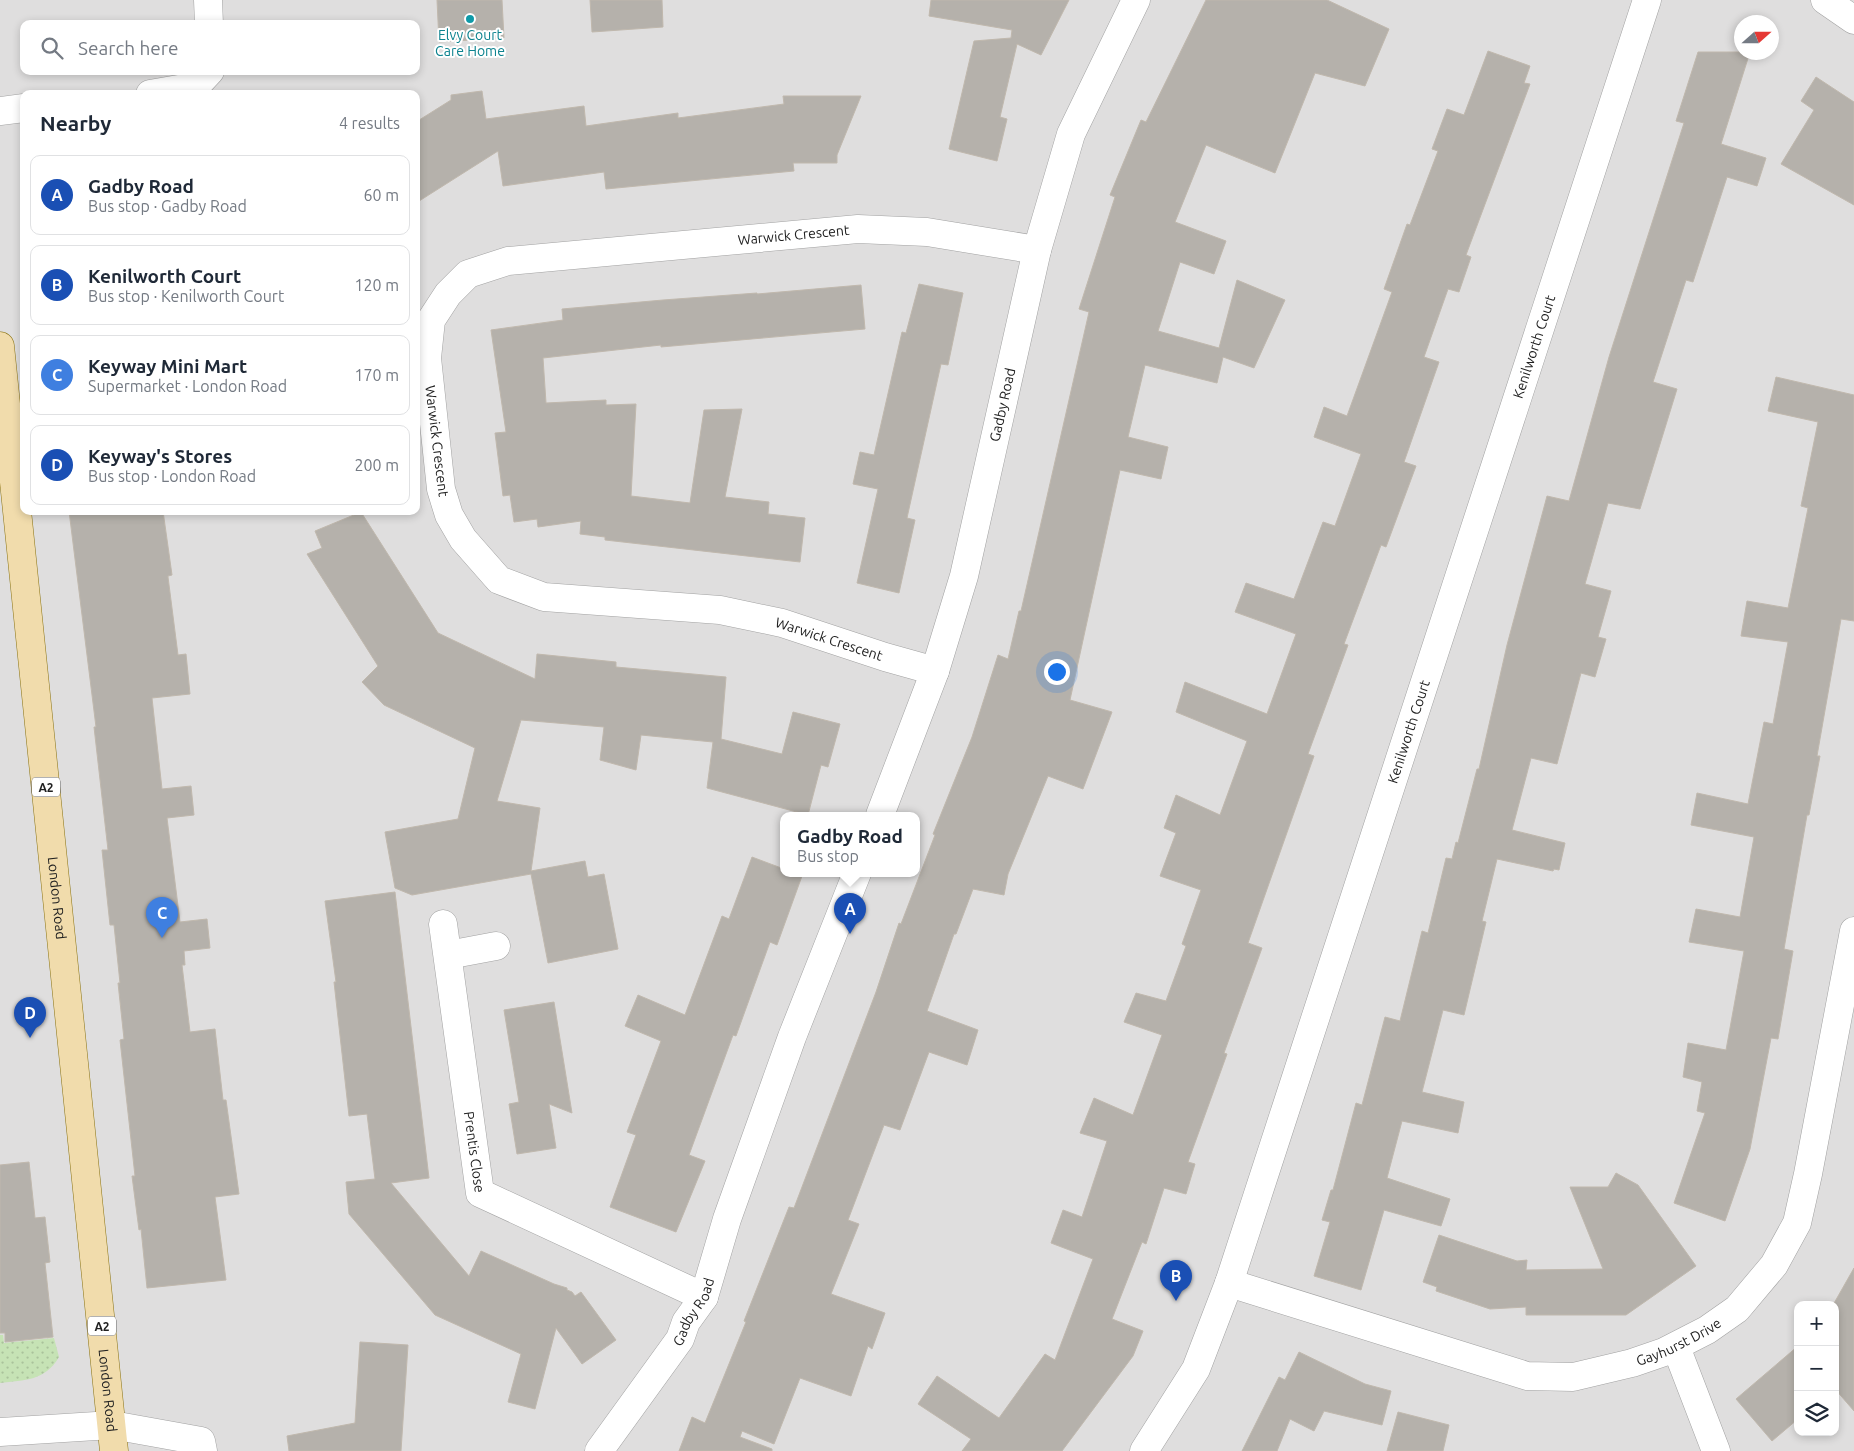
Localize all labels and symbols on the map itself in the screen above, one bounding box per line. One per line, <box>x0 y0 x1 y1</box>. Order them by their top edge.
marker: Elvy Court Care Home <box>464 13 476 25</box>
north arrow <box>1734 15 1779 60</box>
place label: Elvy Court Care Home <box>435 27 505 59</box>
street label: Warwick Crescent <box>737 222 851 248</box>
street label: Kenilworth Court <box>1510 292 1559 400</box>
street label: Gadby Road <box>986 366 1018 443</box>
street label: Warwick Crescent <box>422 385 452 498</box>
street label: Warwick Crescent <box>773 614 885 664</box>
your location <box>1044 659 1070 685</box>
street label: Kenilworth Court <box>1384 678 1433 785</box>
road number: A2 <box>32 778 60 796</box>
street label: London Road <box>45 856 69 940</box>
pin: A <box>834 893 866 934</box>
pin: C <box>146 897 178 938</box>
pin: D <box>14 997 46 1038</box>
street label: Prentis Close <box>461 1110 488 1194</box>
pin: B <box>1160 1260 1192 1301</box>
street label: Gadby Road <box>670 1276 717 1349</box>
street label: Gayhurst Drive <box>1634 1315 1724 1369</box>
road number: A2 <box>88 1316 116 1335</box>
street label: London Road <box>96 1348 120 1433</box>

